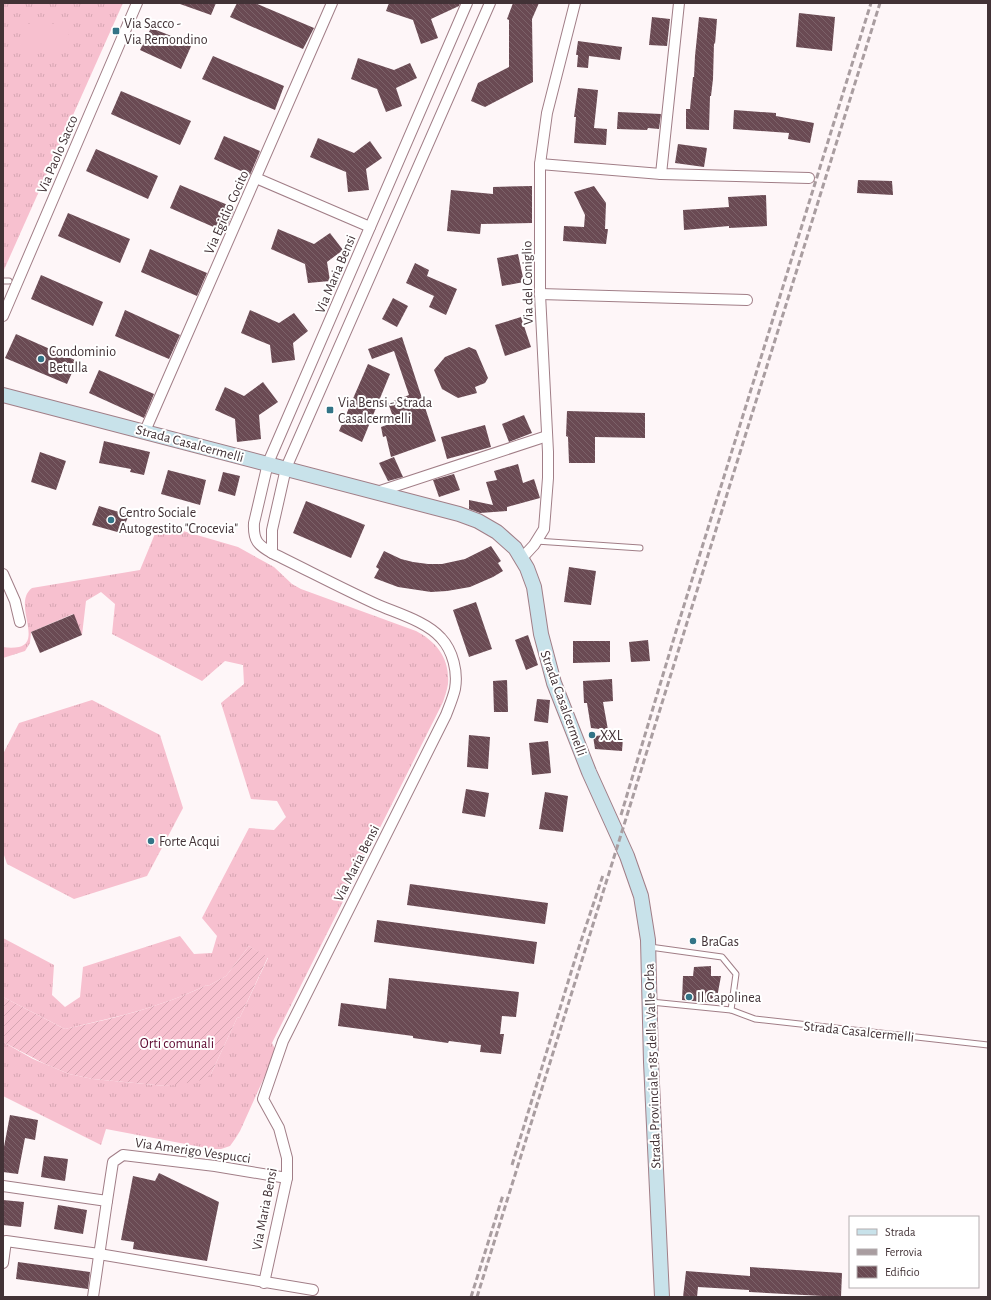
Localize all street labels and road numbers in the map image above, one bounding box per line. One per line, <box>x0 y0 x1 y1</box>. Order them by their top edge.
street label: Via Paolo Sacco <box>35 113 81 196</box>
street label: Via Egidio Cocito <box>202 168 252 256</box>
street label: Via Maria Bensi <box>313 233 359 316</box>
street label: Via del Coniglio <box>520 241 536 325</box>
street label: Strada Casalcermelli <box>134 423 245 465</box>
street label: Strada Casalcermelli <box>537 649 589 758</box>
street label: Via Maria Bensi <box>332 823 382 904</box>
street label: Strada Provinciale 185 della Valle Orba <box>642 962 664 1169</box>
street label: Strada Casalcermelli <box>803 1019 915 1045</box>
street label: Via Amerigo Vespucci <box>134 1136 252 1166</box>
street label: Via Maria Bensi <box>250 1167 280 1252</box>

